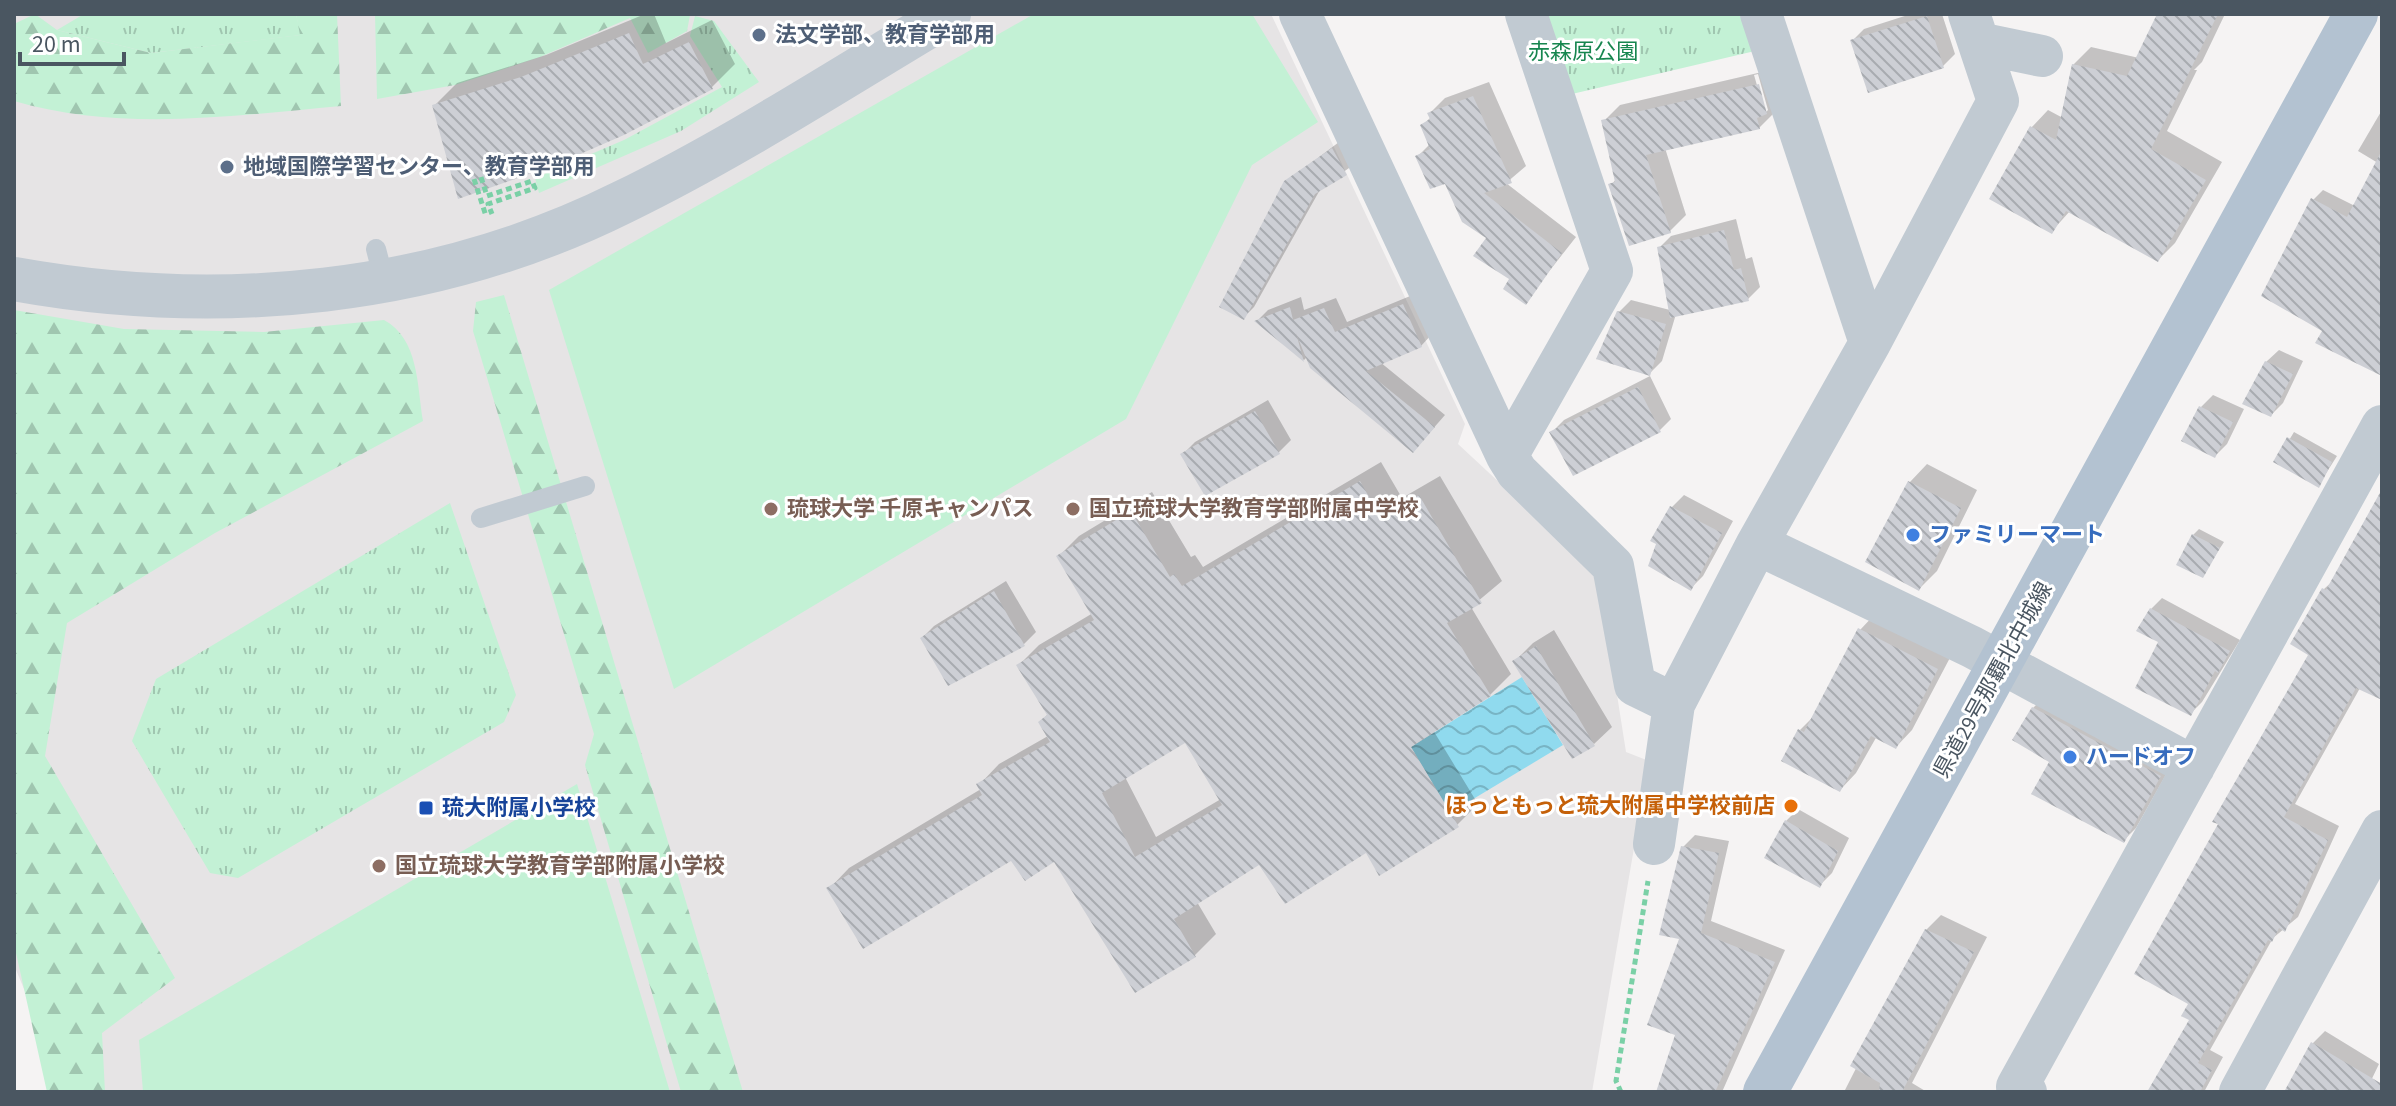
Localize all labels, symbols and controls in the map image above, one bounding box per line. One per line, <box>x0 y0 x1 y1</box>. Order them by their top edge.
scale bar <box>20 16 124 66</box>
place label: 法文学部、教育学部用 <box>775 19 995 51</box>
marker: 法文学部、教育学部用 <box>750 26 768 44</box>
text: 20 m <box>32 27 81 62</box>
park label: 赤森原公園 <box>1528 36 1638 68</box>
place label: 地域国際学習センター、教育学部用 <box>243 151 595 183</box>
marker: 地域国際学習センター、教育学部用 <box>218 158 236 176</box>
place label: 琉球大学 千原キャンパス <box>787 493 1033 525</box>
place label: 国立琉球大学教育学部附属中学校 <box>1089 493 1419 525</box>
marker: 琉球大学 千原キャンパス <box>762 500 780 518</box>
marker: 国立琉球大学教育学部附属中学校 <box>1064 500 1082 518</box>
place label: ファミリーマート <box>1929 519 2105 551</box>
marker: ファミリーマート <box>1904 526 1922 544</box>
street label: 県道29号那覇北中城線 <box>1926 576 2060 784</box>
place label: ハードオフ <box>2086 741 2196 773</box>
marker: ハードオフ <box>2061 748 2079 766</box>
place label: ほっともっと琉大附属中学校前店 <box>1445 790 1775 822</box>
place label: 琉大附属小学校 <box>442 792 596 824</box>
marker: ほっともっと琉大附属中学校前店 <box>1782 797 1800 815</box>
marker: 琉大附属小学校 <box>417 799 435 817</box>
place label: 国立琉球大学教育学部附属小学校 <box>395 850 725 882</box>
marker: 国立琉球大学教育学部附属小学校 <box>370 857 388 875</box>

